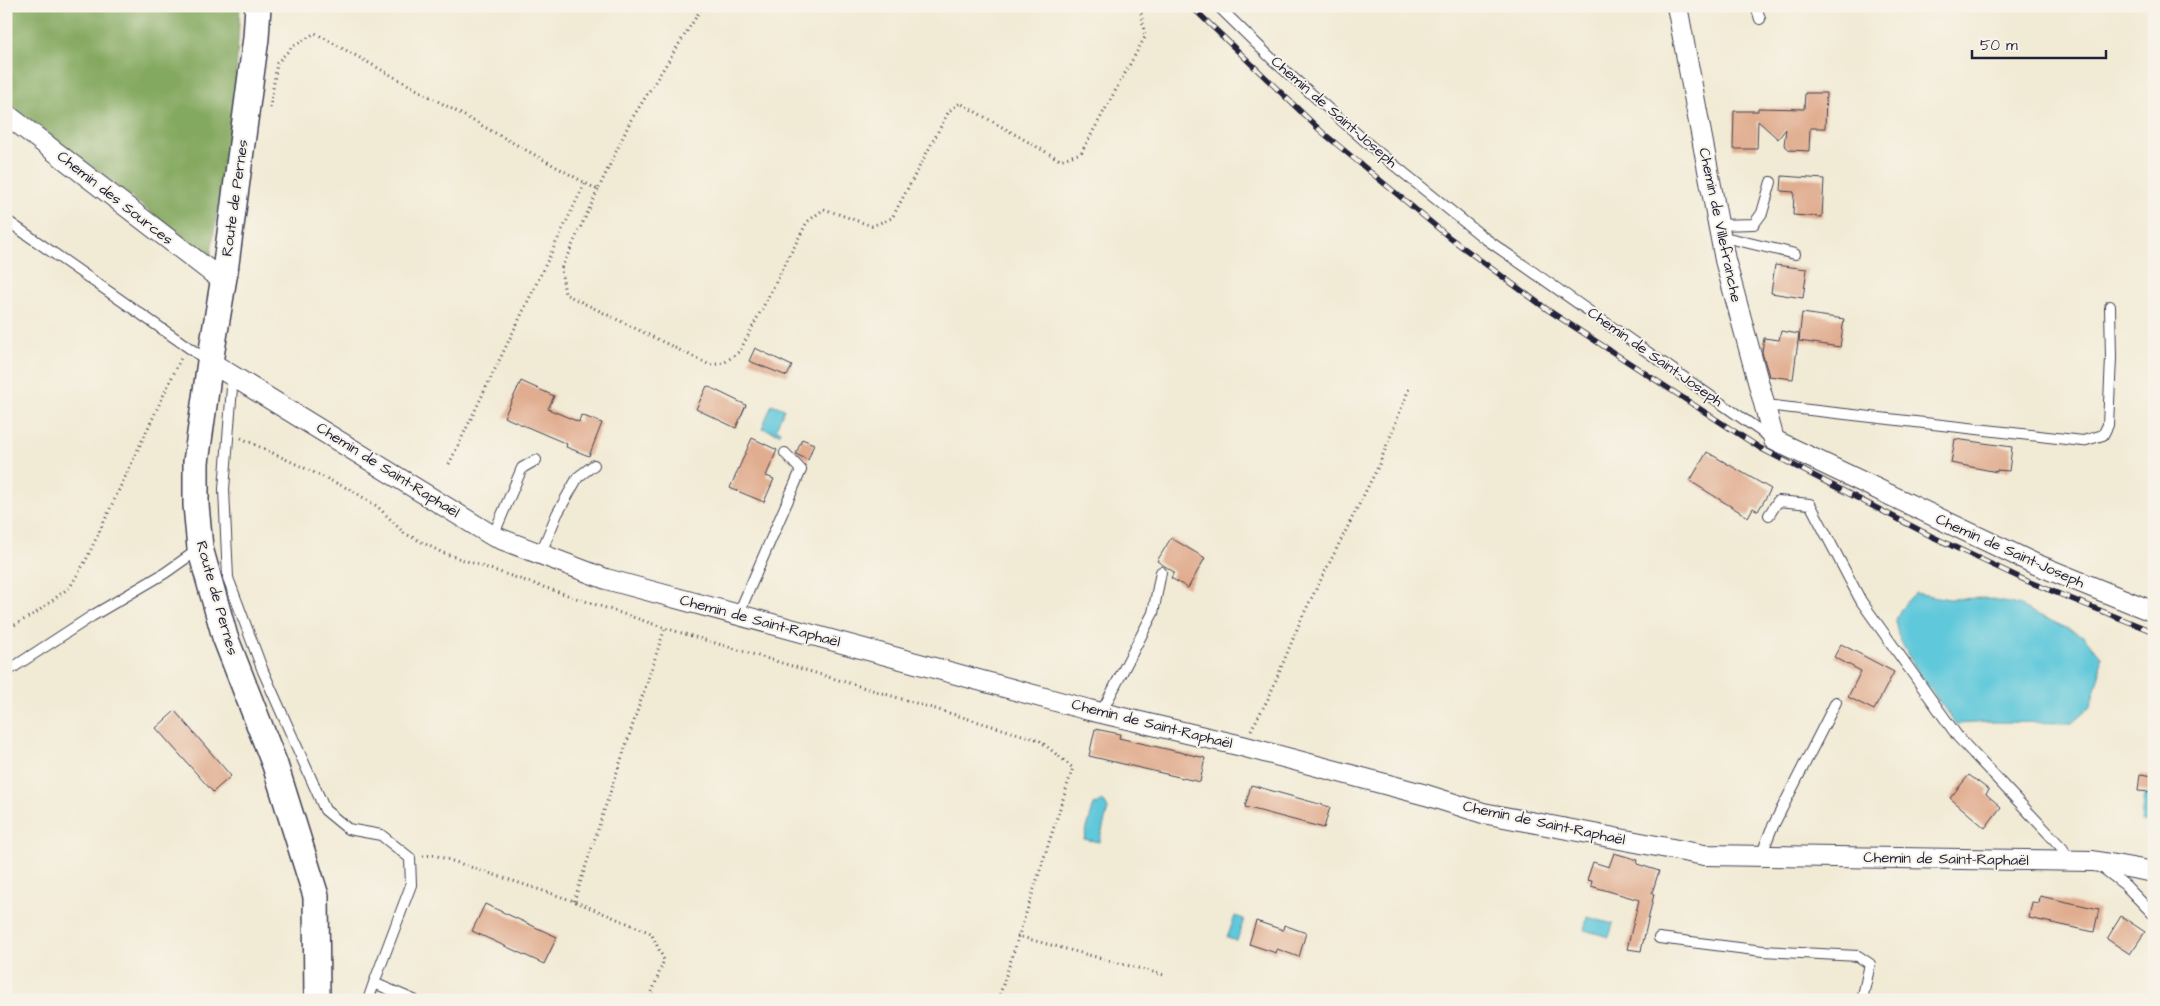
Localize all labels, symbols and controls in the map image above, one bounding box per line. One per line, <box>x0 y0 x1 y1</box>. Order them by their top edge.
scale bar <box>1972 28 2106 60</box>
text: 50 m <box>1980 35 2018 56</box>
street label: Chemin de Saint-Joseph <box>1266 51 1402 173</box>
street label: Route de Pernes <box>216 138 254 258</box>
street label: Chemin des Sources <box>53 146 178 250</box>
street label: Chemin de Villefranche <box>1693 146 1747 304</box>
street label: Chemin de Saint-Joseph <box>1583 302 1727 412</box>
street label: Chemin de Saint-Raphaël <box>312 417 464 523</box>
street label: Chemin de Saint-Joseph <box>1932 509 2088 594</box>
street label: Route de Pernes <box>191 538 243 658</box>
street label: Chemin de Saint-Raphaël <box>677 589 843 653</box>
street label: Chemin de Saint-Raphaël <box>1069 694 1235 754</box>
street label: Chemin de Saint-Raphaël <box>1461 796 1627 850</box>
street label: Chemin de Saint-Raphaël <box>1863 847 2029 871</box>

